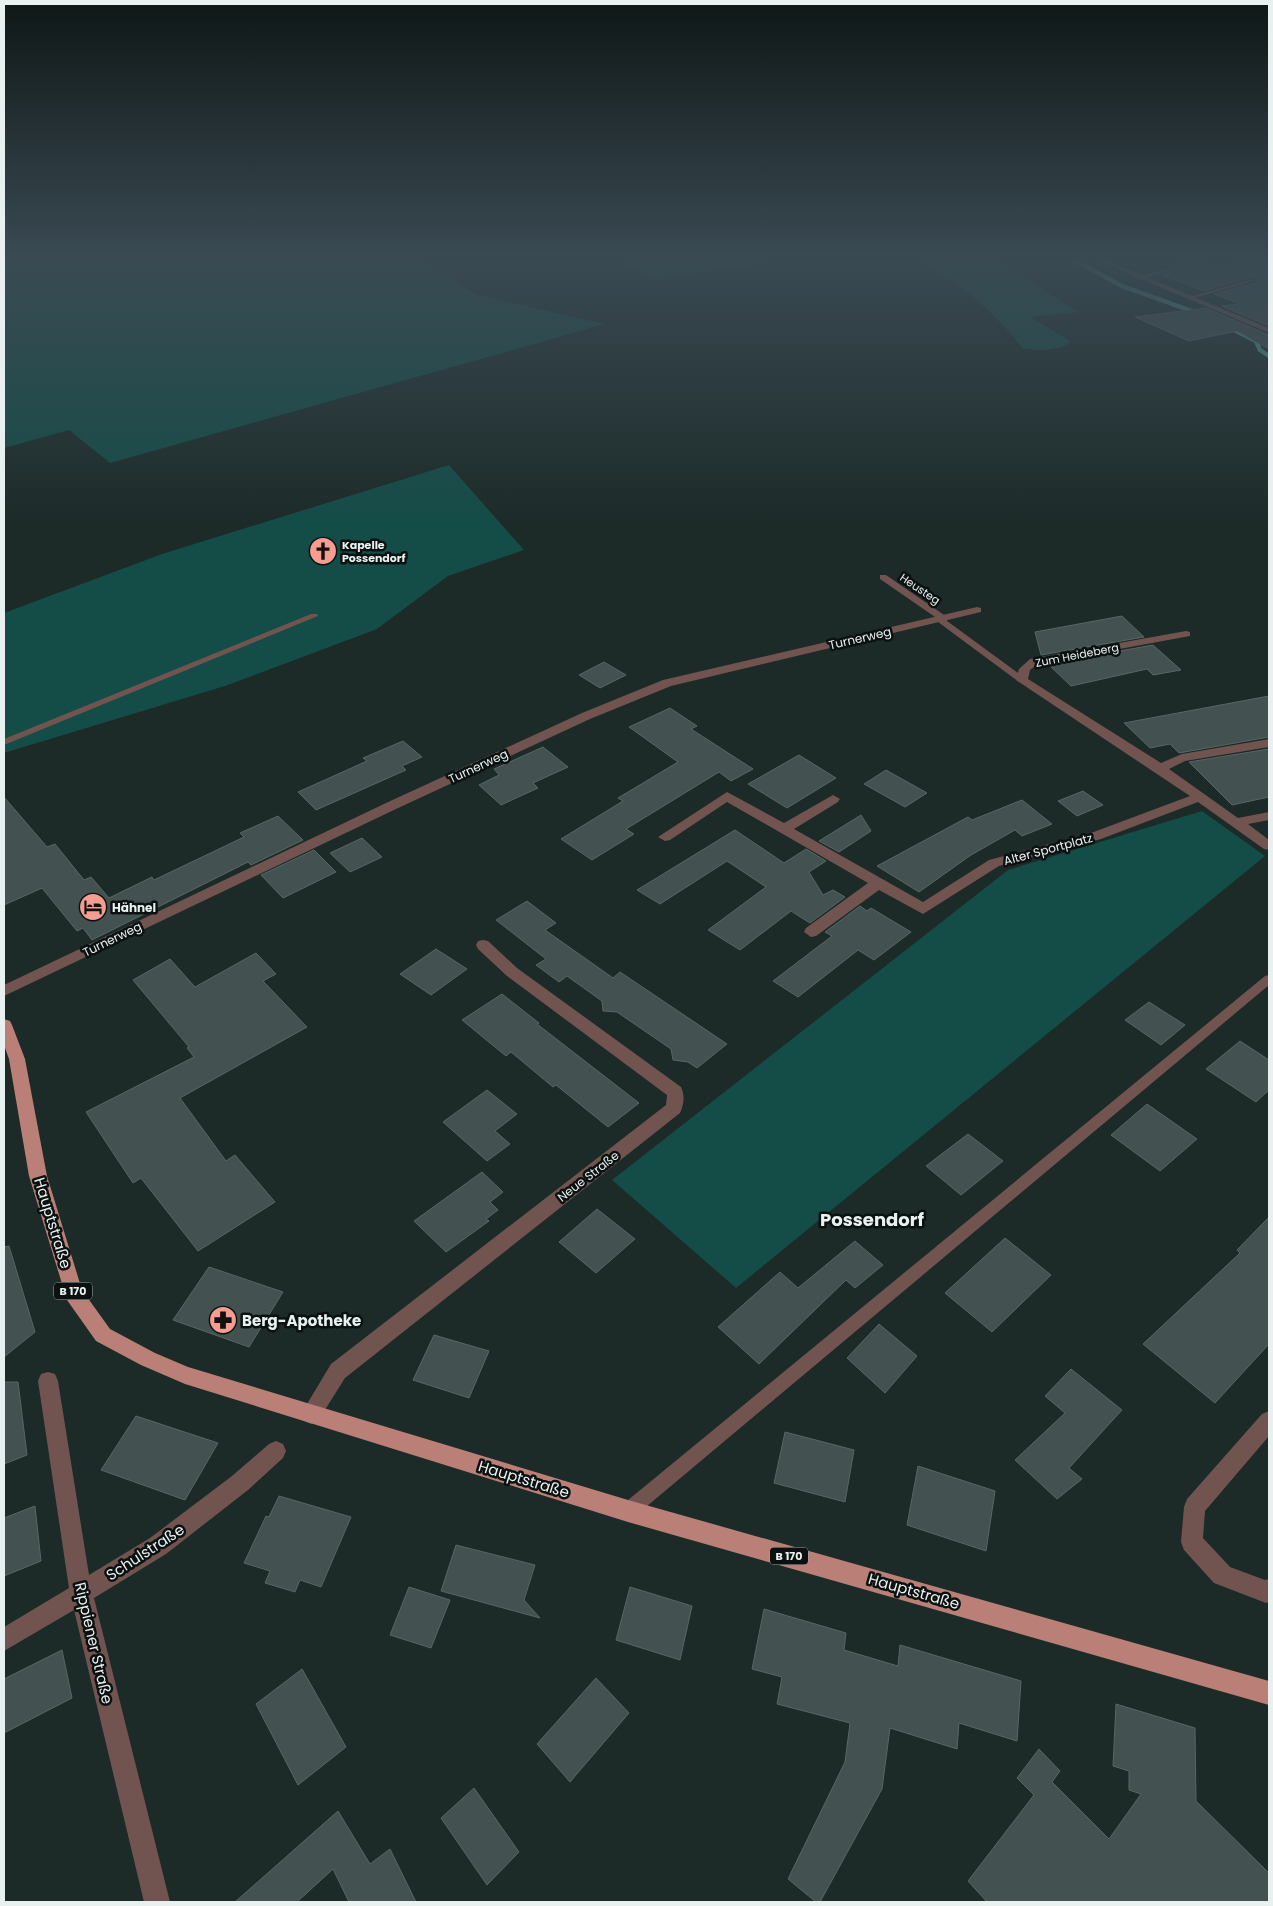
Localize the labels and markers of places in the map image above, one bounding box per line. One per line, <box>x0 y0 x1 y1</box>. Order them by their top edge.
church icon: Kapelle Possendorf <box>308 536 338 566</box>
place label: Kapelle Possendorf <box>342 537 406 566</box>
hotel icon: Hähnel <box>78 892 108 922</box>
place label: Hähnel <box>112 899 156 916</box>
pharmacy icon: Berg-Apotheke <box>208 1305 238 1335</box>
place label: Berg-Apotheke <box>242 1310 361 1331</box>

